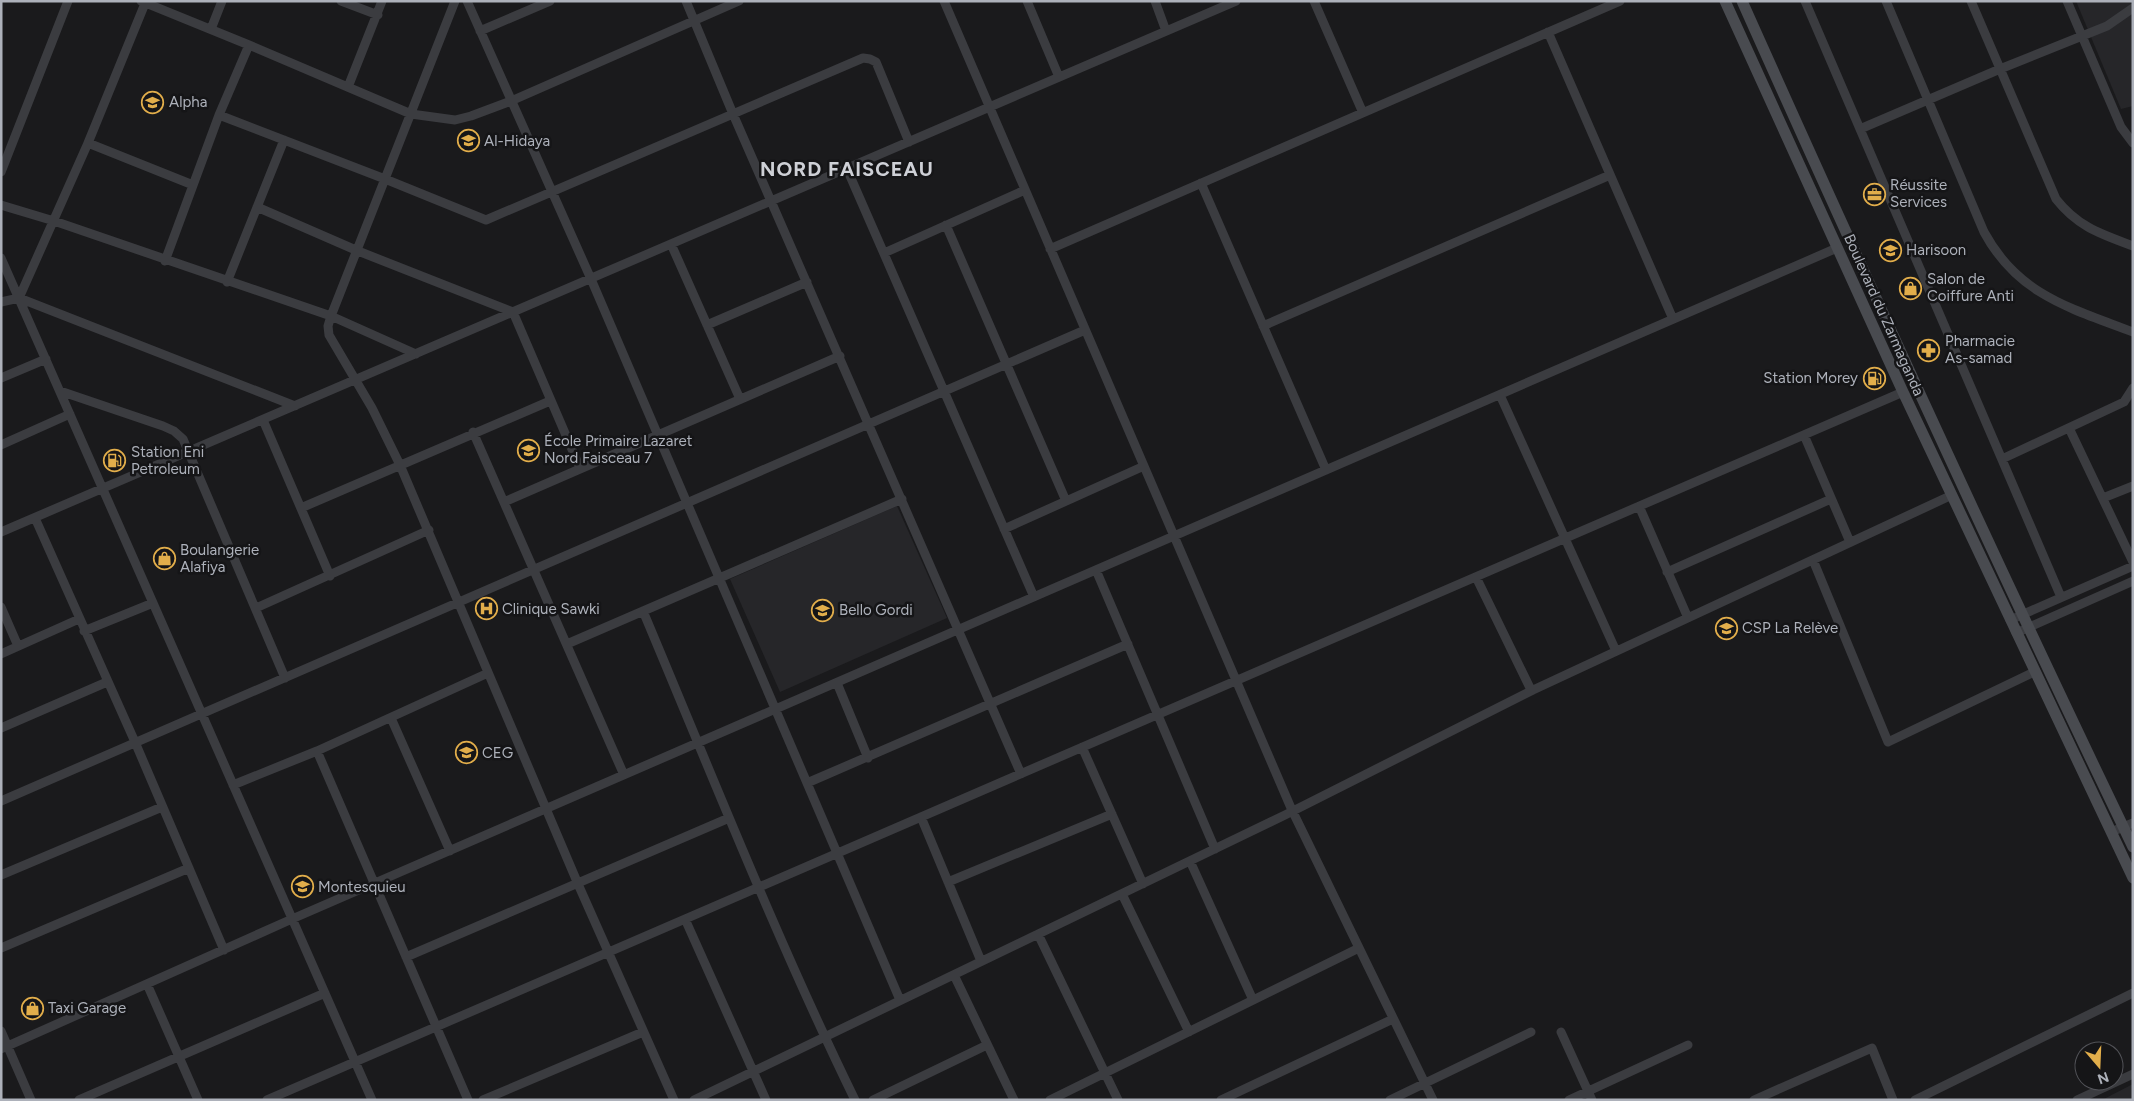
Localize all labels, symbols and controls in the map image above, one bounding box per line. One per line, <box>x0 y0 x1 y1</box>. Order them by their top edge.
school or university icon: Alpha <box>141 90 165 114</box>
place label: Alpha <box>169 93 207 111</box>
school or university icon: Al-Hidaya <box>456 129 480 153</box>
place label: Al-Hidaya <box>484 132 550 150</box>
district label: NORD FAISCEAU <box>760 157 934 181</box>
place label: Réussite Services <box>1890 176 1947 211</box>
office icon: Réussite Services <box>1862 182 1886 206</box>
street label: Boulevard du Zarmaganda <box>1840 231 1928 399</box>
school or university icon: Harisoon <box>1878 238 1902 262</box>
place label: Harisoon <box>1906 241 1966 259</box>
place label: Salon de Coiffure Anti <box>1927 270 2014 305</box>
shop icon: Salon de Coiffure Anti <box>1899 276 1923 300</box>
place label: Pharmacie As-samad <box>1945 332 2015 367</box>
pharmacy icon: Pharmacie As-samad <box>1917 338 1941 362</box>
fuel station icon: Station Morey <box>1862 366 1886 390</box>
place label: Station Morey <box>1763 369 1858 387</box>
place label: École Primaire Lazaret Nord Faisceau 7 <box>544 432 693 467</box>
school or university icon: École Primaire Lazaret Nord Faisceau 7 <box>516 438 540 462</box>
place label: Station Eni Petroleum <box>131 443 204 478</box>
fuel station icon: Station Eni Petroleum <box>103 449 127 473</box>
place label: Boulangerie Alafiya <box>180 541 259 576</box>
shop icon: Boulangerie Alafiya <box>152 547 176 571</box>
hospital icon: Clinique Sawki <box>474 597 498 621</box>
school or university icon: Bello Gordi <box>811 598 835 622</box>
place label: Clinique Sawki <box>502 600 600 618</box>
place label: Bello Gordi <box>839 601 913 619</box>
school or university icon: CSP La Relève <box>1714 616 1738 640</box>
place label: CSP La Relève <box>1742 619 1838 637</box>
school or university icon: CEG <box>454 741 478 765</box>
place label: CEG <box>482 744 513 762</box>
school or university icon: Montesquieu <box>290 875 314 899</box>
place label: Montesquieu <box>318 878 406 896</box>
shop icon: Taxi Garage <box>20 996 44 1020</box>
place label: Taxi Garage <box>48 999 126 1017</box>
north arrow <box>2074 1041 2124 1091</box>
text: N <box>2095 1068 2111 1088</box>

